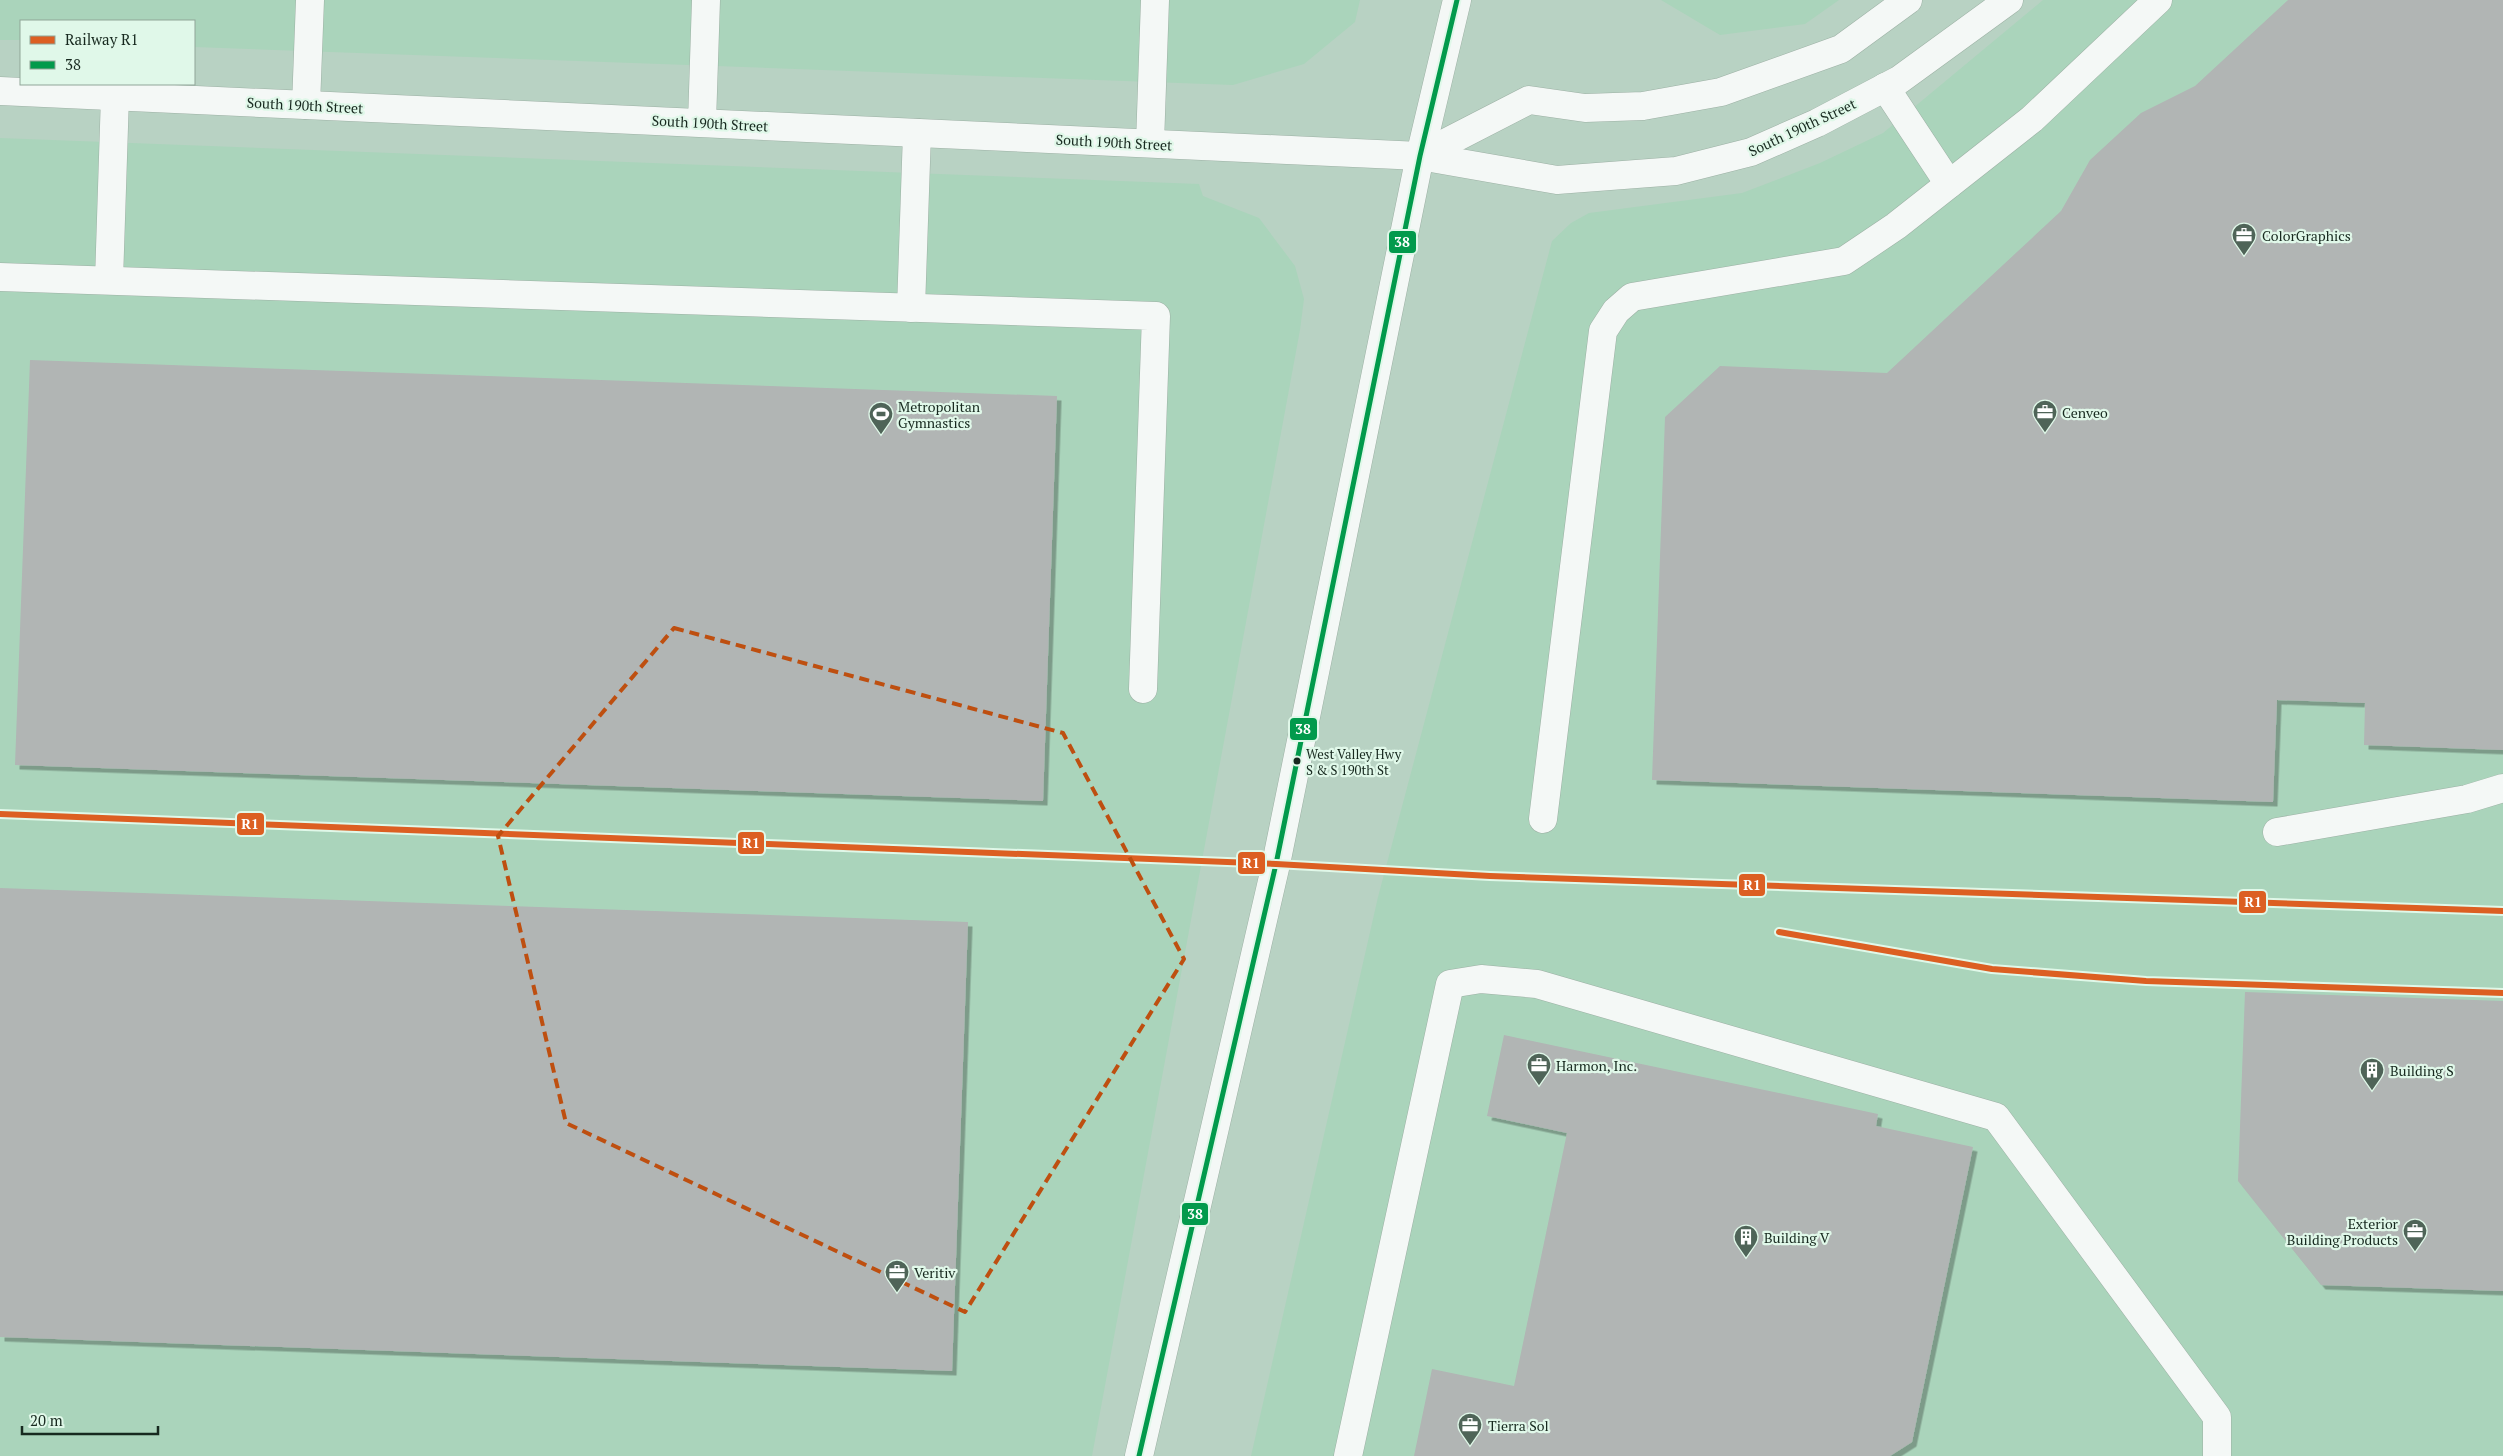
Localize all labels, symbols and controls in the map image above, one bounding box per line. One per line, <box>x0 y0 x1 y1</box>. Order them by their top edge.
legend <box>20 20 195 85</box>
text: Railway R1 <box>65 29 138 49</box>
text: 38 <box>65 54 81 74</box>
street label: South 190th Street <box>246 92 365 118</box>
street label: South 190th Street <box>1745 93 1860 160</box>
street label: South 190th Street <box>651 110 770 136</box>
street label: South 190th Street <box>1055 129 1174 155</box>
office icon: ColorGraphics <box>2231 222 2257 256</box>
place label: ColorGraphics <box>2262 226 2351 245</box>
line badge: 38 <box>1388 230 1417 254</box>
text: 38 <box>1394 232 1410 251</box>
place label: Metropolitan Gymnastics <box>898 397 981 432</box>
office icon: Cenveo <box>2032 399 2058 433</box>
sports icon: Metropolitan Gymnastics <box>868 401 894 435</box>
place label: Cenveo <box>2062 403 2108 422</box>
line badge: 38 <box>1289 717 1318 741</box>
text: 38 <box>1295 719 1311 738</box>
place label: West Valley Hwy S & S 190th St <box>1306 745 1402 779</box>
marker: West Valley Hwy S & S 190th St <box>1292 756 1302 766</box>
line badge: R1 <box>236 812 265 836</box>
text: R1 <box>241 814 259 833</box>
line badge: R1 <box>737 831 765 855</box>
text: R1 <box>742 833 760 852</box>
line badge: R1 <box>1237 851 1266 875</box>
text: R1 <box>1242 853 1260 872</box>
line badge: R1 <box>1738 873 1766 897</box>
text: R1 <box>1743 875 1761 894</box>
line badge: R1 <box>2238 890 2267 914</box>
text: R1 <box>2244 892 2262 911</box>
office icon: Harmon, Inc. <box>1526 1052 1552 1086</box>
place label: Harmon, Inc. <box>1556 1056 1637 1075</box>
building icon: Building S <box>2359 1057 2385 1091</box>
place label: Building S <box>2390 1061 2454 1080</box>
line badge: 38 <box>1181 1202 1209 1226</box>
text: 38 <box>1187 1204 1203 1223</box>
place label: Exterior Building Products <box>2287 1214 2399 1249</box>
office icon: Exterior Building Products <box>2402 1218 2428 1252</box>
building icon: Building V <box>1733 1224 1759 1258</box>
place label: Building V <box>1764 1228 1830 1247</box>
office icon: Veritiv <box>884 1259 910 1293</box>
place label: Veritiv <box>914 1263 956 1282</box>
scale bar <box>22 1404 159 1436</box>
text: 20 m <box>30 1410 63 1430</box>
office icon: Tierra Sol <box>1457 1412 1483 1446</box>
place label: Tierra Sol <box>1488 1416 1549 1435</box>

